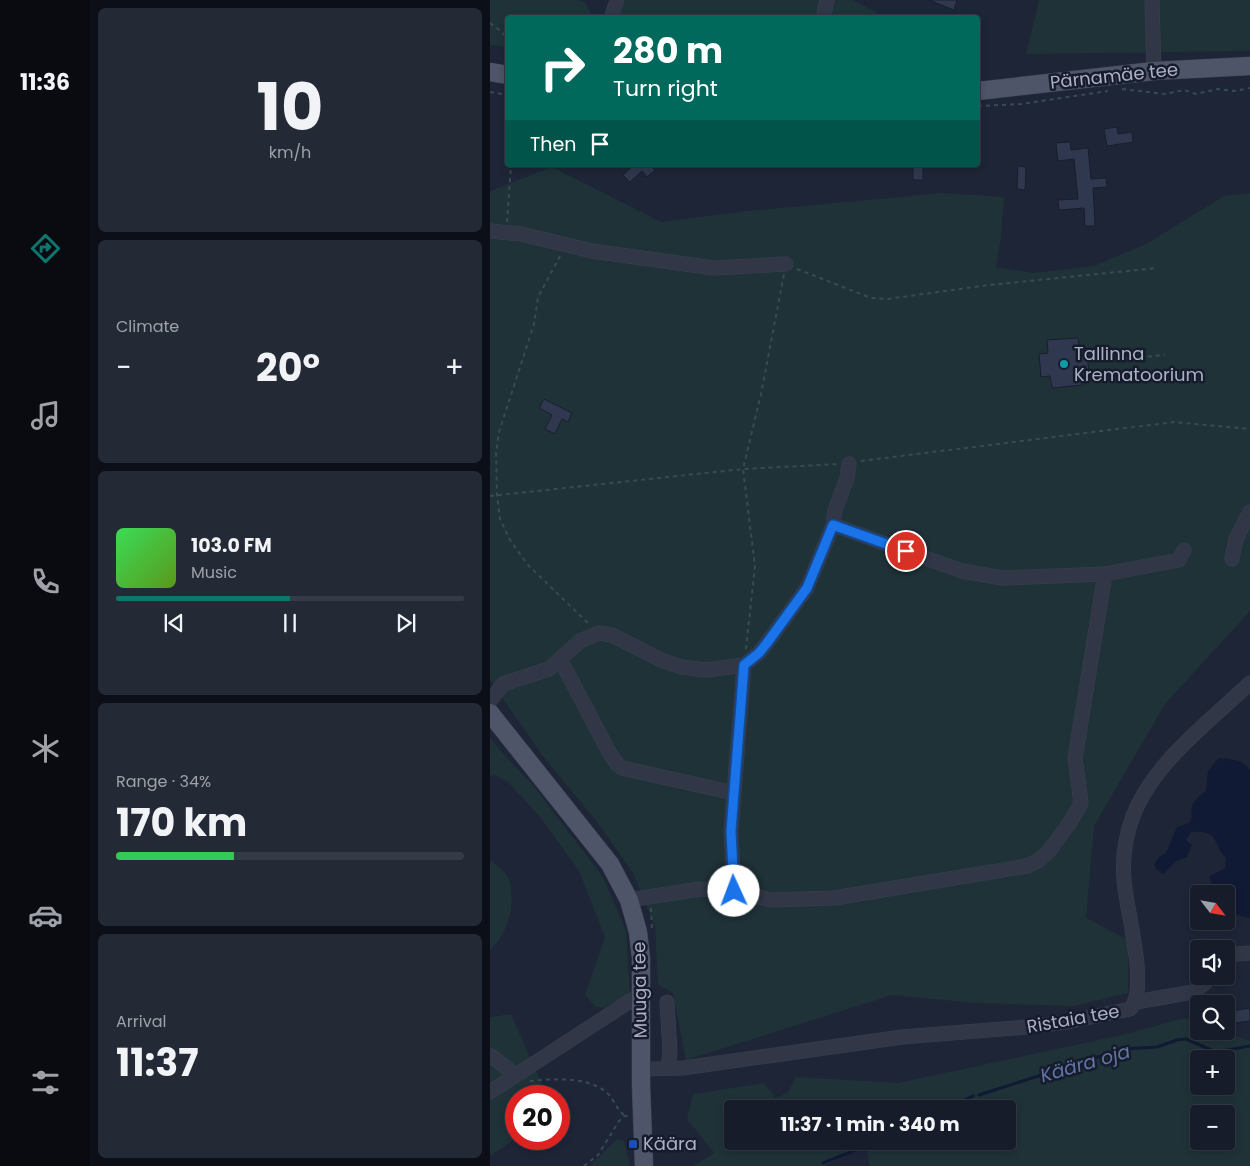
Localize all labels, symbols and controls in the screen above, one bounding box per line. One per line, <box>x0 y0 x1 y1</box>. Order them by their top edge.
text: 280 m <box>613 26 723 75</box>
icon: right <box>530 35 595 100</box>
street label: Pärnamäe tee <box>1049 56 1179 95</box>
text: 10 <box>257 62 323 153</box>
text: 11:36 <box>20 67 70 98</box>
text: Turn right <box>613 73 718 104</box>
icon: arrive <box>586 130 614 158</box>
text: Then <box>530 131 576 158</box>
text: km/h <box>269 141 311 164</box>
icon: directions <box>28 231 63 266</box>
text: Climate <box>116 315 179 338</box>
text: 20° <box>256 341 320 394</box>
place label: Tallinna Krematoorium <box>1074 341 1204 387</box>
text: − <box>116 348 131 387</box>
text: + <box>445 348 464 387</box>
marker: Tallinna Krematoorium <box>1058 358 1070 370</box>
icon: music <box>28 398 63 433</box>
pin <box>885 530 927 572</box>
text: 103.0 FM <box>191 532 272 559</box>
icon: arrive <box>892 537 920 565</box>
text: Music <box>191 561 237 584</box>
icon: phone <box>28 564 63 599</box>
icon: previous <box>160 609 188 637</box>
icon: pause <box>276 609 304 637</box>
icon: next <box>392 609 420 637</box>
icon: climate <box>28 731 63 766</box>
text: Range · 34% <box>116 770 211 793</box>
text: 170 km <box>116 796 247 849</box>
position arrow <box>707 864 759 916</box>
north arrow <box>1190 885 1235 930</box>
map controls <box>1190 885 1235 1150</box>
icon: car <box>28 898 63 933</box>
button: sound <box>1190 940 1235 985</box>
street label: Muuga tee <box>626 942 653 1039</box>
button: search <box>1190 995 1235 1040</box>
street label: Ristaia tee <box>1025 998 1121 1039</box>
text: Arrival <box>116 1010 166 1033</box>
text: 11:37 <box>116 1036 199 1089</box>
water label: Käära oja <box>1037 1038 1133 1089</box>
button: + <box>1190 1050 1235 1095</box>
icon: filters <box>28 1065 63 1100</box>
speed limit sign: 20 <box>505 1085 570 1150</box>
button: − <box>1190 1105 1235 1150</box>
text: 11:37 · 1 min · 340 m <box>780 1111 960 1138</box>
place label: Käära <box>643 1131 697 1156</box>
marker: Käära <box>627 1138 639 1150</box>

